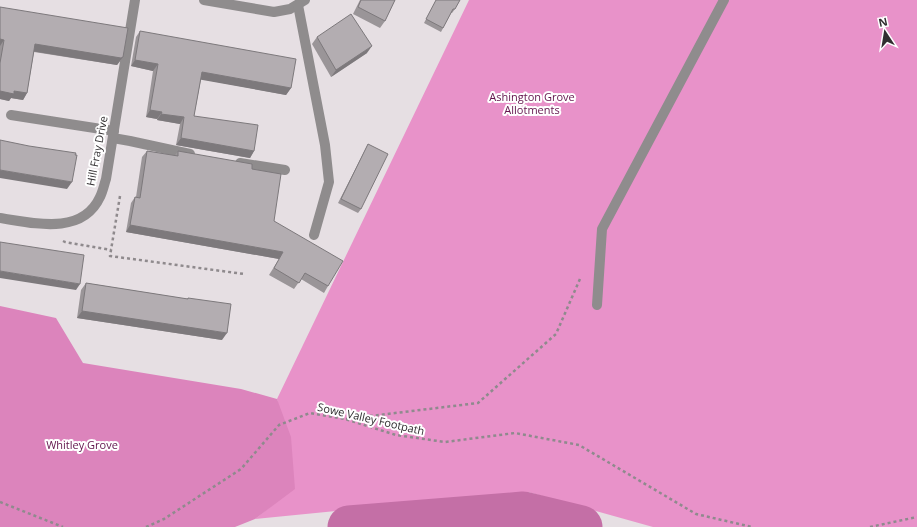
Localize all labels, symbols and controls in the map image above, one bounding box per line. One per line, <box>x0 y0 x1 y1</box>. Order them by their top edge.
north arrow <box>865 12 905 52</box>
text: N <box>877 13 889 30</box>
park label: Ashington Grove Allotments <box>489 89 575 117</box>
street label: Hill Fray Drive <box>82 115 111 187</box>
street label: Sowe Valley Footpath <box>316 399 426 438</box>
park label: Whitley Grove <box>46 437 118 452</box>

